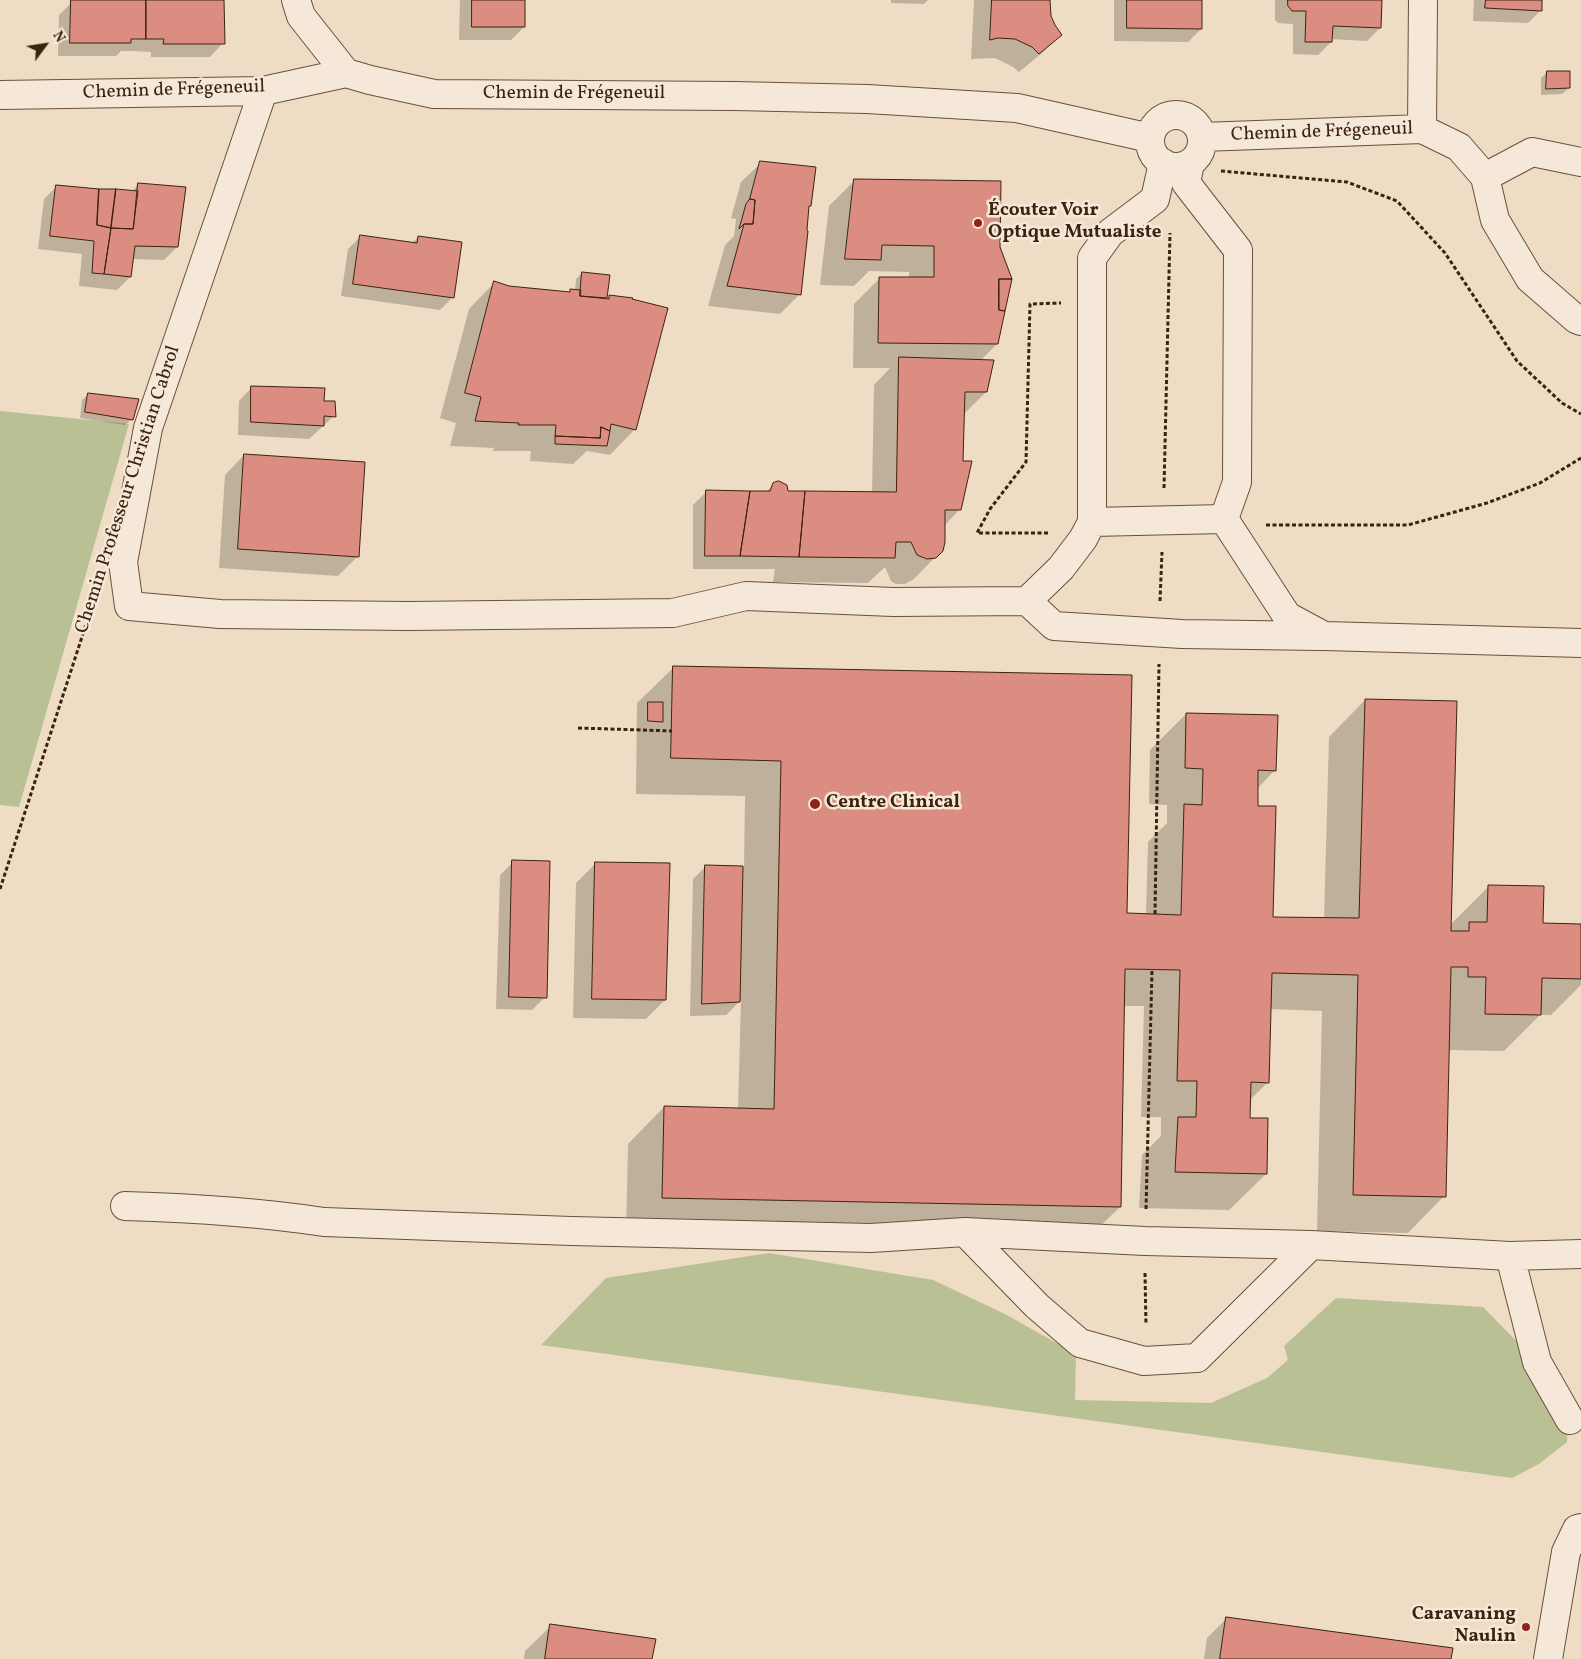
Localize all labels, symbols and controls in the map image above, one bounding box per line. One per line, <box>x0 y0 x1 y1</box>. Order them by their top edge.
north arrow <box>20 20 70 70</box>
text: N <box>48 28 69 46</box>
street label: Chemin de Frégeneuil <box>83 76 265 106</box>
street label: Chemin de Frégeneuil <box>483 84 665 106</box>
street label: Chemin de Frégeneuil <box>1231 118 1413 148</box>
place label: Écouter Voir Optique Mutualiste <box>988 201 1161 245</box>
marker: Écouter Voir Optique Mutualiste <box>972 217 984 229</box>
street label: Chemin Professeur Christian Cabrol <box>72 343 186 637</box>
place label: Centre Clinical <box>826 793 960 815</box>
marker: Centre Clinical <box>808 797 822 811</box>
place label: Caravaning Naulin <box>1412 1605 1516 1649</box>
marker: Caravaning Naulin <box>1520 1621 1532 1633</box>

